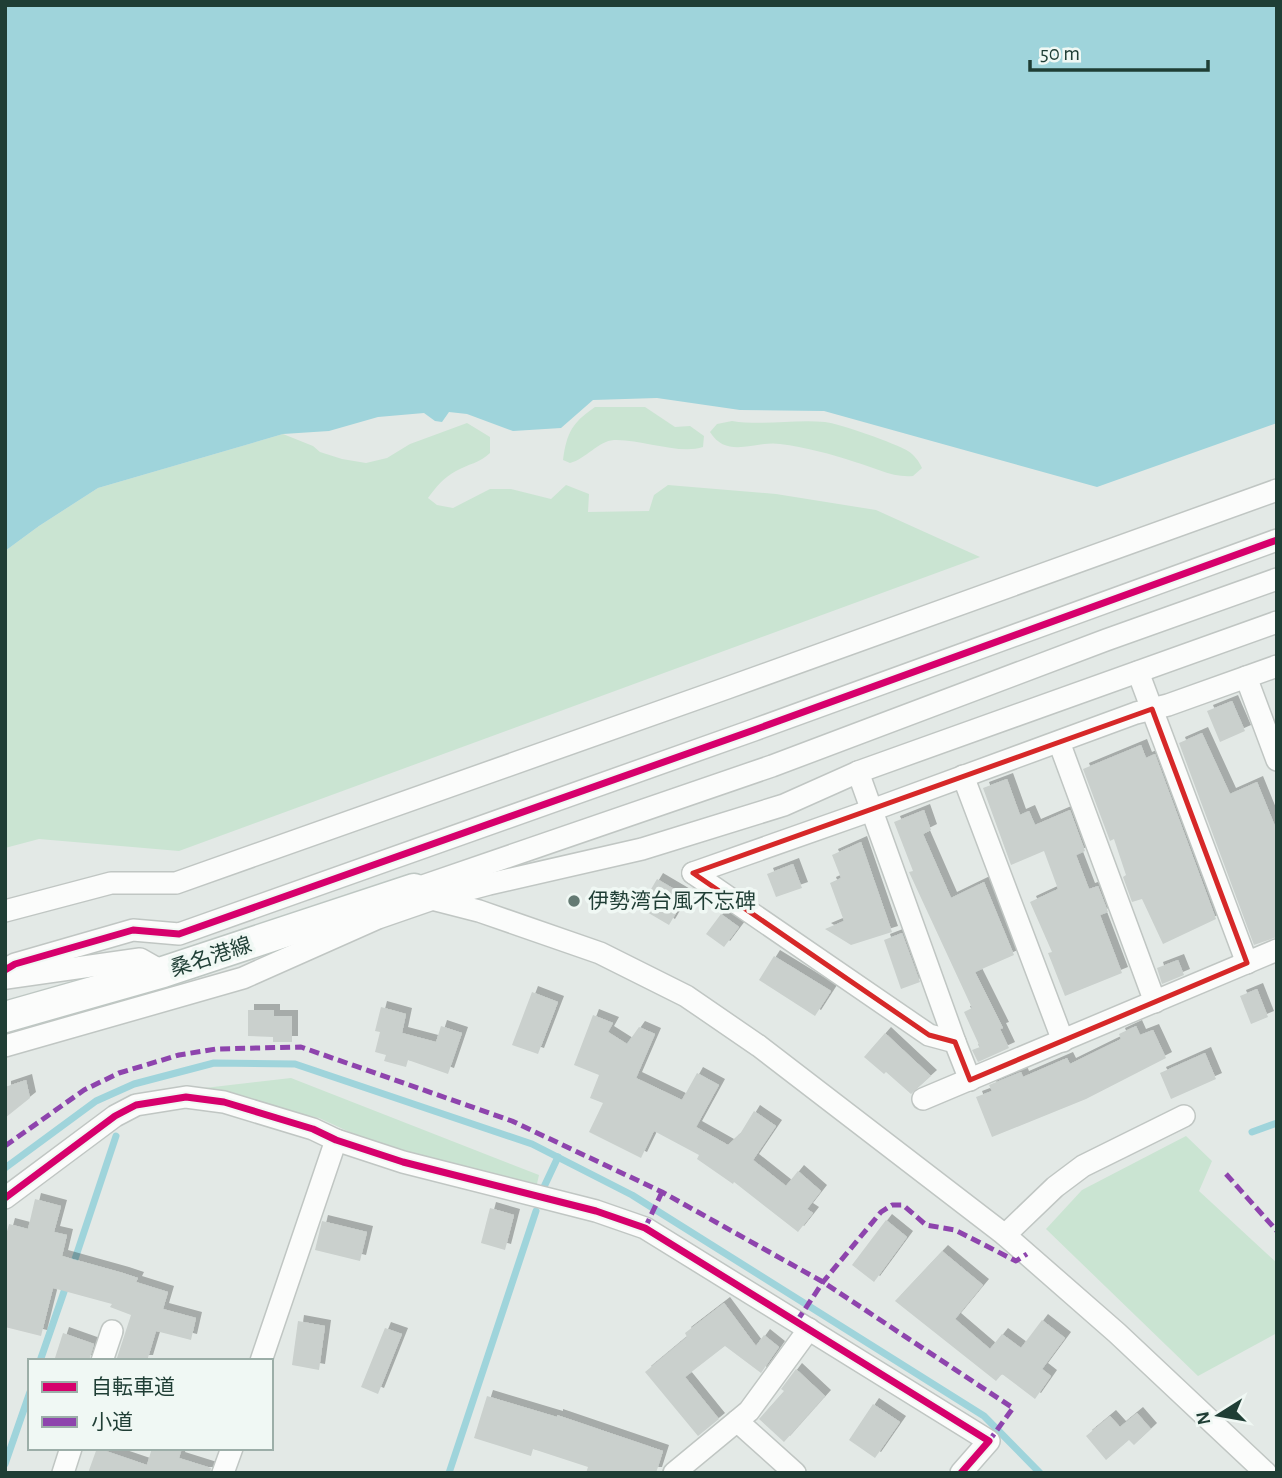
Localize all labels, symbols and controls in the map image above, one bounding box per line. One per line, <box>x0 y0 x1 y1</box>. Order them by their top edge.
scale bar <box>1030 28 1208 72</box>
text: 50 m <box>1040 43 1080 64</box>
place label: 伊勢湾台風不忘碑 <box>588 890 756 912</box>
marker: 伊勢湾台風不忘碑 <box>566 893 582 909</box>
street label: 桑名港線 <box>168 933 254 980</box>
legend <box>28 1359 273 1450</box>
text: 自転車道 <box>91 1376 175 1398</box>
north arrow <box>1184 1380 1254 1450</box>
text: N <box>1193 1410 1214 1426</box>
text: 小道 <box>91 1411 133 1433</box>

